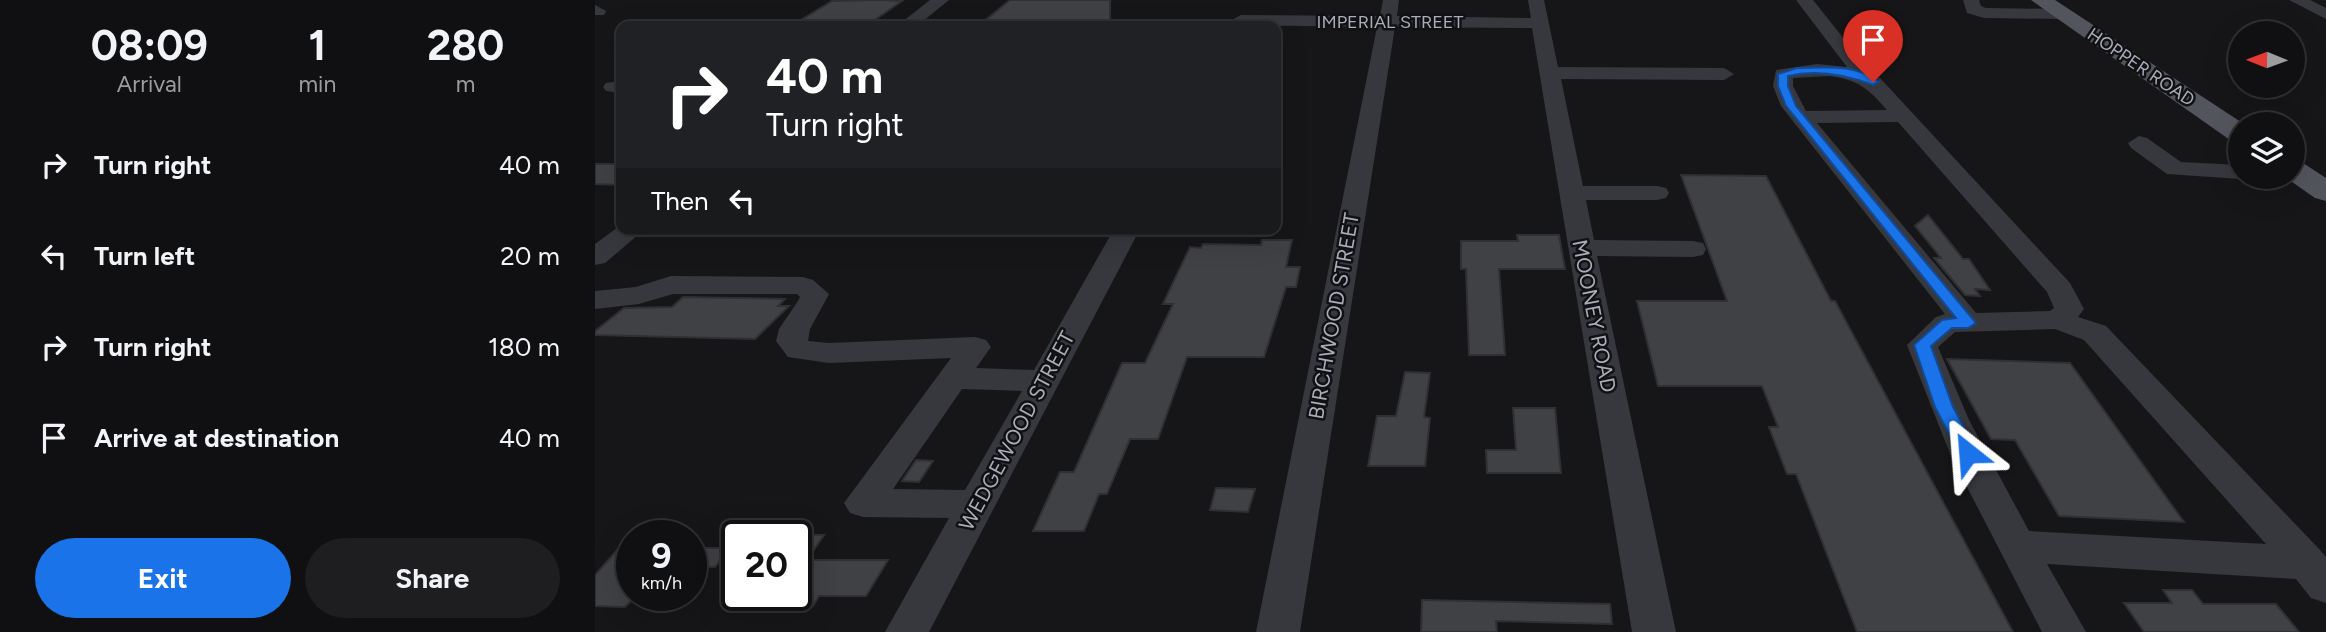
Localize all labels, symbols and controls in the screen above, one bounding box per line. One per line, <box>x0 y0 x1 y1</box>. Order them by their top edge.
pin <box>1843 10 1903 82</box>
street label: IMPERIAL STREET <box>1317 11 1463 33</box>
text: 08:09 <box>91 20 208 71</box>
text: 1 <box>309 20 326 71</box>
text: 280 <box>427 20 504 71</box>
icon: arrive <box>1854 21 1892 59</box>
north arrow <box>2228 21 2305 98</box>
map controls <box>2228 21 2305 189</box>
street label: HOPPER ROAD <box>2083 23 2199 111</box>
text: 40 m <box>766 46 883 105</box>
icon: right <box>651 49 742 140</box>
text: Arrival <box>117 70 182 98</box>
text: min <box>299 70 336 98</box>
text: m <box>456 70 475 98</box>
text: Turn right <box>766 106 904 144</box>
button: layers <box>2228 112 2305 189</box>
icon: right <box>35 146 73 184</box>
text: Turn right <box>94 149 211 181</box>
text: 40 m <box>499 149 560 181</box>
icon: left <box>723 182 761 220</box>
text: Then <box>651 185 709 217</box>
street label: BIRCHWOOD STREET <box>1303 210 1364 421</box>
icon: left <box>35 237 73 275</box>
street label: MOONEY ROAD <box>1567 237 1622 394</box>
text: Turn left <box>94 240 195 272</box>
text: 20 m <box>500 240 560 272</box>
street label: WEDGEWOOD STREET <box>953 327 1080 535</box>
icon: right <box>35 328 73 366</box>
text: Turn right <box>94 331 211 363</box>
text: 180 m <box>488 331 560 363</box>
position arrow <box>1931 416 2005 490</box>
icon: arrive <box>35 419 73 457</box>
text: Arrive at destination <box>94 422 339 454</box>
text: 40 m <box>499 422 560 454</box>
speed limit sign: 20 <box>721 520 812 611</box>
text: 9 <box>651 535 672 577</box>
button: Exit <box>35 538 291 618</box>
button: Share <box>305 538 560 618</box>
text: km/h <box>641 572 682 594</box>

